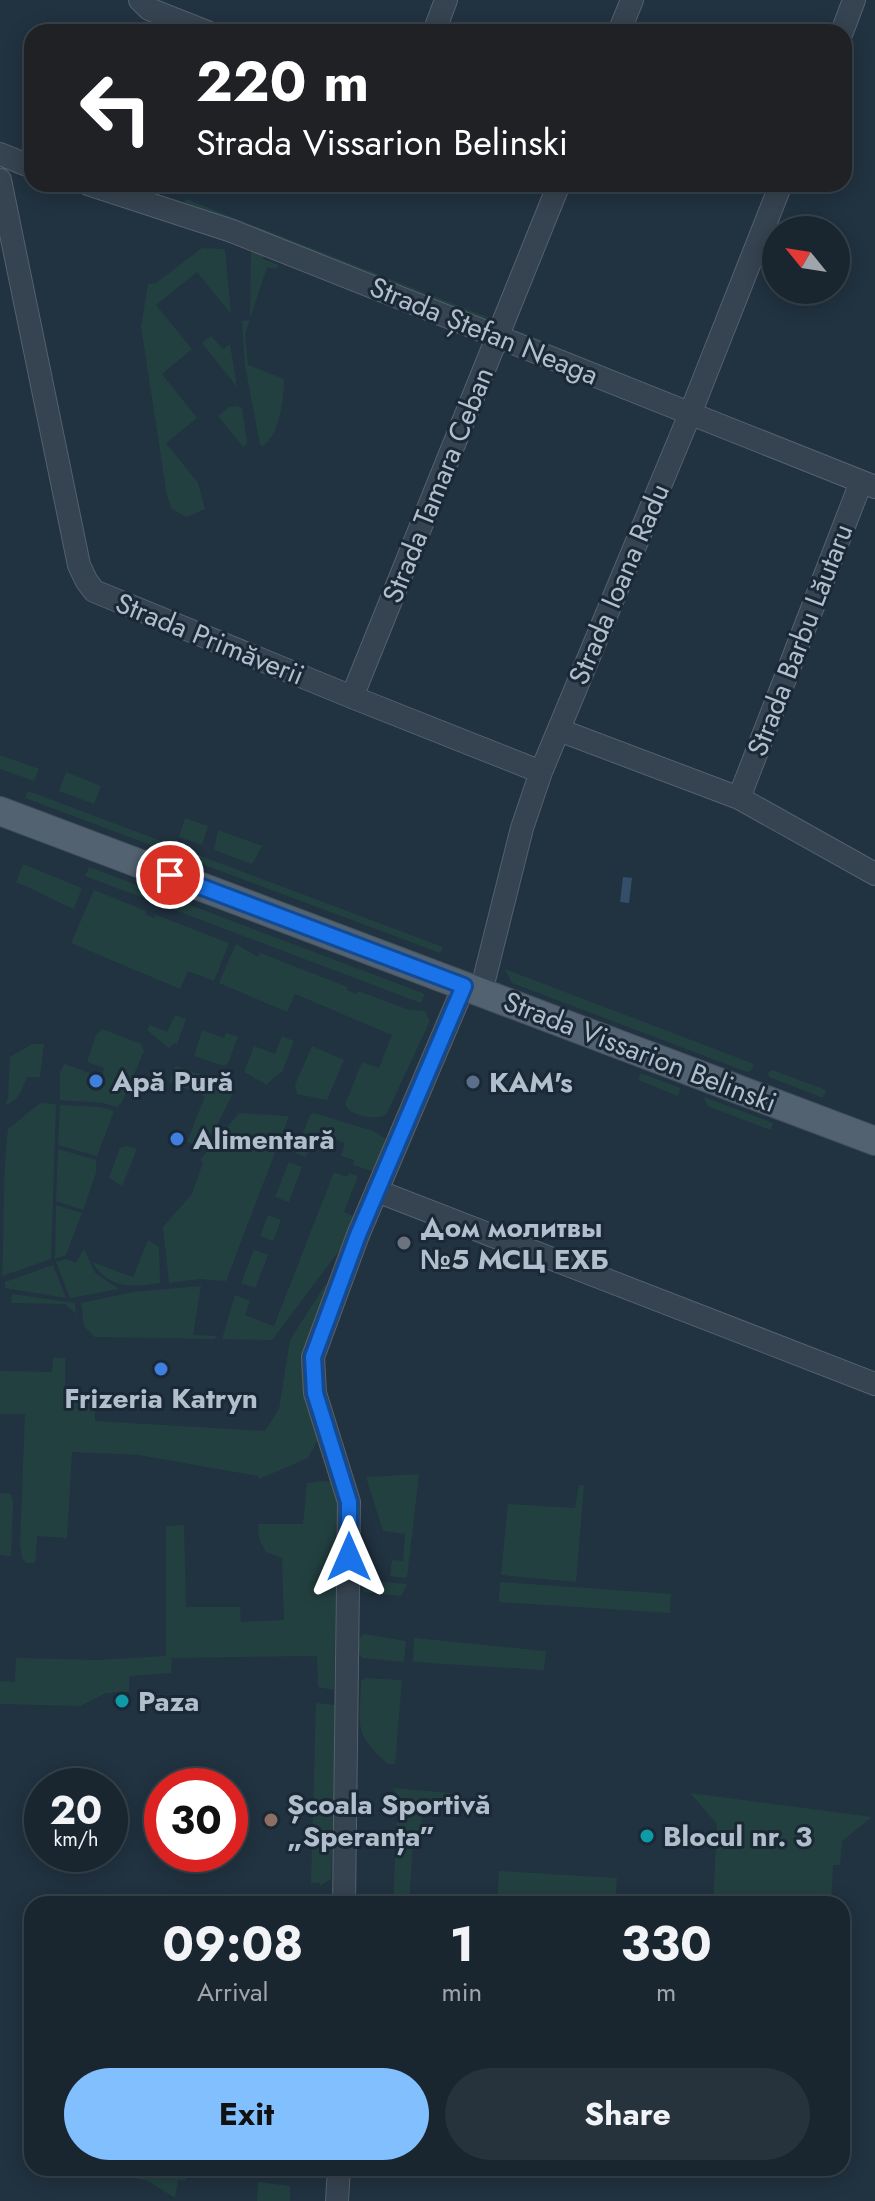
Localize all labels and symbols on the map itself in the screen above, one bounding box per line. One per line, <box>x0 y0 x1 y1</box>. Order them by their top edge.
north arrow <box>762 216 850 304</box>
street label: Strada Ștefan Neaga <box>364 266 604 396</box>
street label: Strada Tamara Ceban <box>372 361 504 609</box>
street label: Strada Ioana Radu <box>558 477 680 691</box>
street label: Strada Barbu Lăutaru <box>737 518 863 762</box>
street label: Strada Primăverii <box>109 582 311 696</box>
pin <box>136 841 204 909</box>
street label: Strada Vissarion Belinski <box>498 981 782 1123</box>
place label: Apă Pură <box>111 1061 233 1102</box>
place label: KAM's <box>489 1062 573 1103</box>
marker: Apă Pură <box>87 1072 105 1090</box>
marker: KAM's <box>464 1073 482 1091</box>
place label: Alimentară <box>192 1119 335 1160</box>
marker: Alimentară <box>168 1130 186 1148</box>
place label: Дом молитвы №5 МСЦ ЕХБ <box>420 1207 609 1280</box>
marker: Дом молитвы №5 МСЦ ЕХБ <box>395 1234 413 1252</box>
marker: Frizeria Katryn <box>152 1360 170 1378</box>
place label: Frizeria Katryn <box>64 1378 258 1419</box>
position arrow <box>307 1515 391 1599</box>
place label: Paza <box>138 1681 199 1722</box>
marker: Paza <box>113 1692 131 1710</box>
speed limit sign: 30 <box>144 1768 248 1872</box>
place label: Școala Sportivă „Speranța” <box>287 1784 490 1857</box>
marker: Școala Sportivă „Speranța” <box>262 1811 280 1829</box>
place label: Blocul nr. 3 <box>663 1816 812 1857</box>
marker: Blocul nr. 3 <box>638 1827 656 1845</box>

